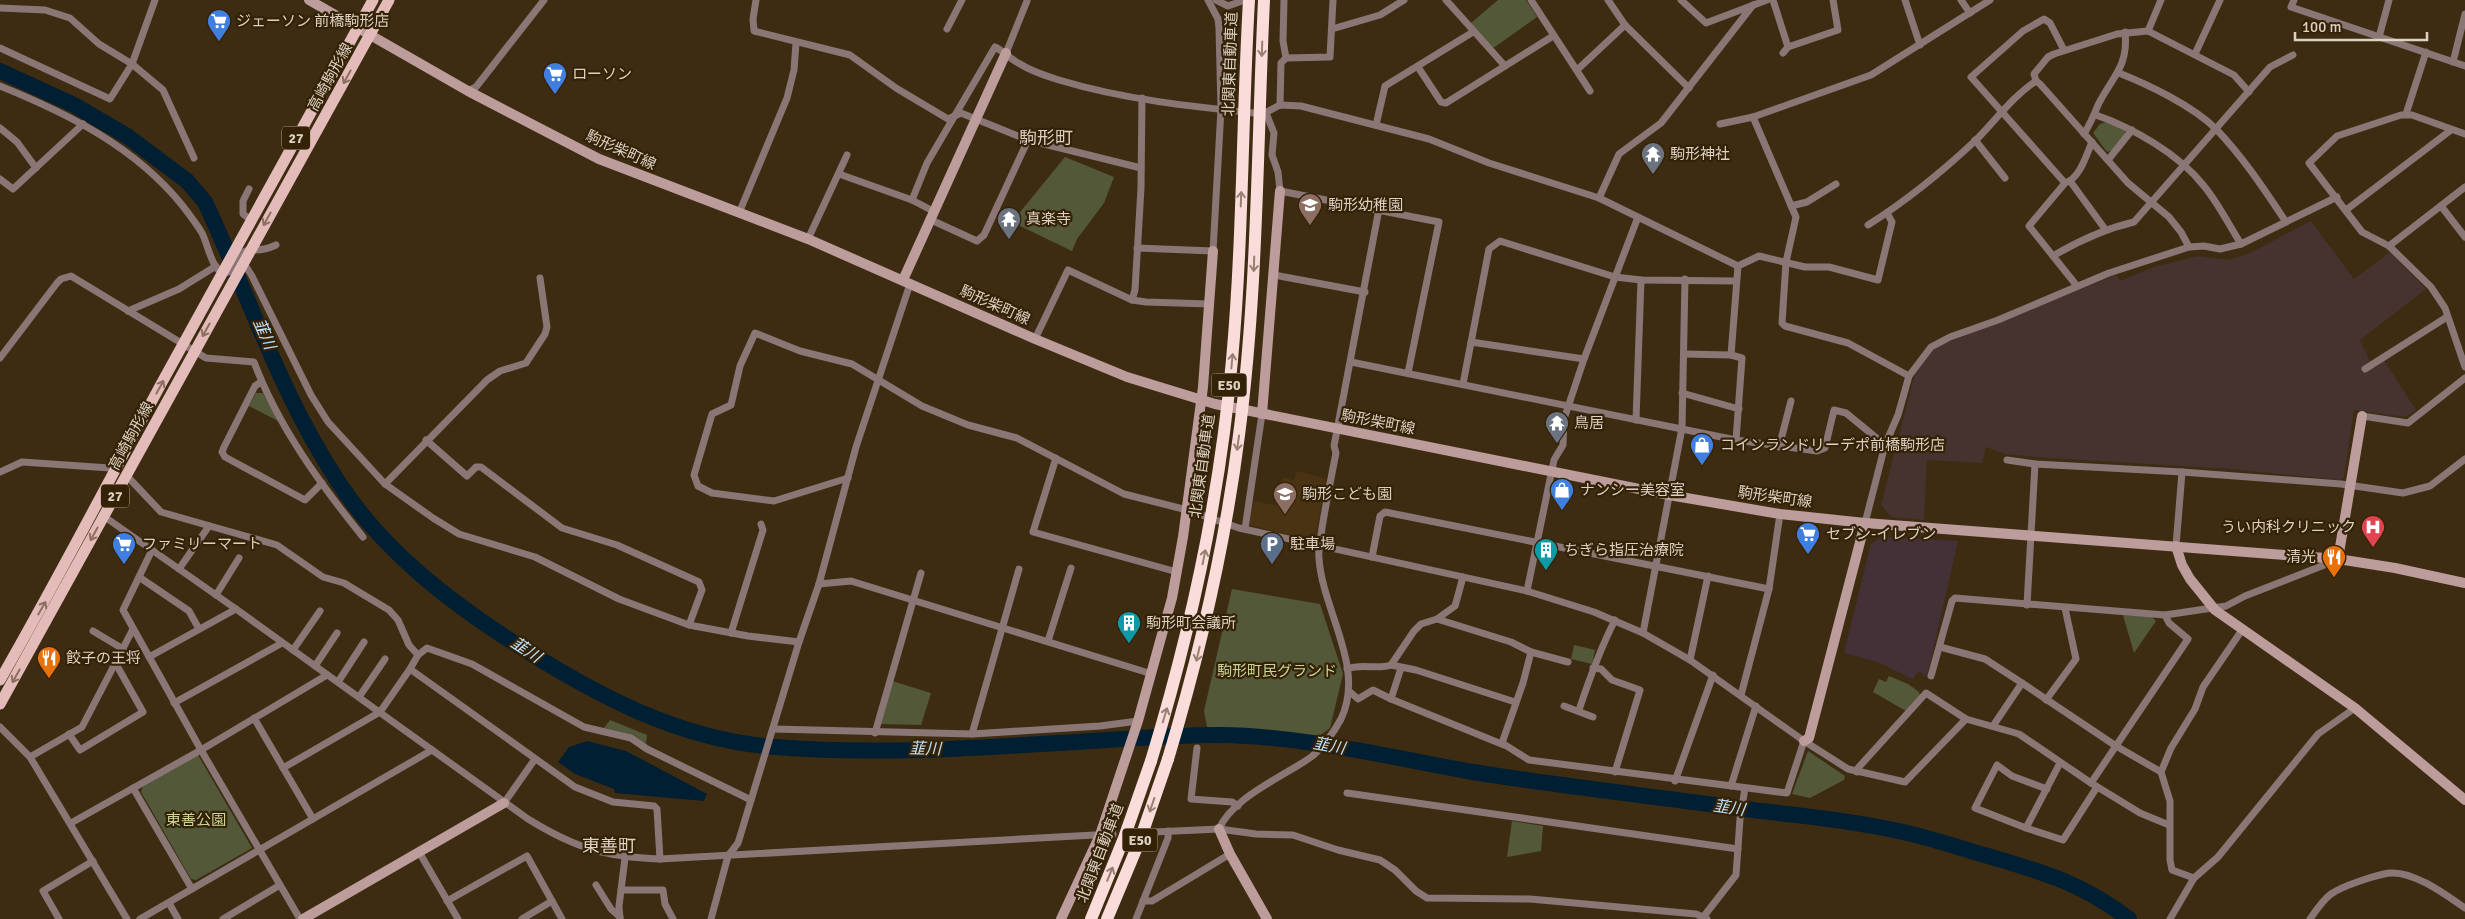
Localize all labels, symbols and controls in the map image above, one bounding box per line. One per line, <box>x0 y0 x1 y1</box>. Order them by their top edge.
supermarket icon: ジェーソン 前橋駒形店 <box>206 8 232 42</box>
scale bar <box>2295 10 2428 42</box>
street label: 北関東自動車道 <box>1219 11 1241 117</box>
place label: ジェーソン 前橋駒形店 <box>236 12 389 30</box>
text: 100 m <box>2302 18 2342 36</box>
street label: 高崎駒形線 <box>304 40 356 114</box>
one-way arrow <box>1257 40 1267 56</box>
supermarket icon: ローソン <box>542 61 568 95</box>
place label: ローソン <box>572 65 632 83</box>
one-way arrow <box>341 70 351 84</box>
road number: 27 <box>282 126 310 150</box>
street label: 駒形柴町線 <box>583 127 659 173</box>
district label: 駒形町 <box>1019 127 1073 149</box>
temple icon: 駒形神社 <box>1640 141 1666 175</box>
place label: 駒形神社 <box>1670 145 1730 163</box>
one-way arrow <box>1236 191 1246 208</box>
school or university icon: 駒形幼稚園 <box>1297 192 1323 226</box>
place label: 駒形幼稚園 <box>1328 196 1403 214</box>
temple icon: 真楽寺 <box>996 206 1022 240</box>
place label: 真楽寺 <box>1026 210 1071 228</box>
one-way arrow <box>262 212 272 226</box>
one-way arrow <box>1249 255 1258 271</box>
street label: 駒形柴町線 <box>957 282 1033 328</box>
water label: 韮川 <box>248 315 280 355</box>
one-way arrow <box>201 322 211 337</box>
one-way arrow <box>1227 354 1237 370</box>
road number: E50 <box>1212 374 1246 396</box>
one-way arrow <box>155 380 165 395</box>
street label: 高崎駒形線 <box>105 399 157 473</box>
street label: 駒形柴町線 <box>1339 406 1417 438</box>
temple icon: 鳥居 <box>1544 410 1570 444</box>
street label: 北関東自動車道 <box>1186 413 1218 519</box>
place label: 鳥居 <box>1574 414 1604 432</box>
shop icon: コインランドリーデポ前橋駒形店 <box>1689 432 1715 466</box>
one-way arrow <box>1233 434 1243 450</box>
place label: コインランドリーデポ前橋駒形店 <box>1720 436 1945 454</box>
shop icon: ナンシー美容室 <box>1549 477 1575 511</box>
school or university icon: 駒形こども園 <box>1272 481 1298 515</box>
place label: ナンシー美容室 <box>1580 481 1685 499</box>
street label: 駒形柴町線 <box>1737 483 1813 511</box>
road number: 27 <box>101 484 129 508</box>
place label: 駒形こども園 <box>1302 485 1392 503</box>
hospital icon: うい内科クリニック <box>2360 514 2386 548</box>
place label: うい内科クリニック <box>2221 518 2356 536</box>
supermarket icon: セブン-イレブン <box>1795 521 1821 555</box>
place label: セブン-イレブン <box>1826 525 1936 543</box>
one-way arrow <box>89 526 99 540</box>
supermarket icon: ファミリーマート <box>111 531 137 565</box>
parking icon: 駐車場 <box>1259 531 1285 565</box>
place label: ファミリーマート <box>142 535 262 553</box>
place label: 駐車場 <box>1290 535 1335 553</box>
building icon: ちぎら指圧治療院 <box>1533 537 1559 571</box>
place label: ちぎら指圧治療院 <box>1564 541 1684 559</box>
restaurant icon: 清光 <box>2321 544 2347 578</box>
place label: 清光 <box>2286 548 2316 566</box>
one-way arrow <box>1199 549 1209 565</box>
one-way arrow <box>37 601 47 615</box>
building icon: 駒形町会議所 <box>1116 610 1142 644</box>
place label: 駒形町会議所 <box>1146 614 1236 632</box>
water label: 韮川 <box>507 633 547 668</box>
restaurant icon: 餃子の王将 <box>36 645 62 679</box>
one-way arrow <box>1192 645 1202 661</box>
place label: 餃子の王将 <box>66 649 141 667</box>
park label: 駒形町民グランド <box>1217 662 1337 680</box>
one-way arrow <box>11 668 20 683</box>
one-way arrow <box>1161 707 1171 723</box>
water label: 韮川 <box>1311 733 1348 759</box>
water label: 韮川 <box>909 739 943 759</box>
water label: 韮川 <box>1712 796 1748 820</box>
one-way arrow <box>1147 797 1156 813</box>
street label: 北関東自動車道 <box>1073 801 1127 905</box>
park label: 東善公園 <box>166 811 226 829</box>
road number: E50 <box>1122 828 1158 852</box>
district label: 東善町 <box>582 835 636 857</box>
one-way arrow <box>1105 867 1115 882</box>

